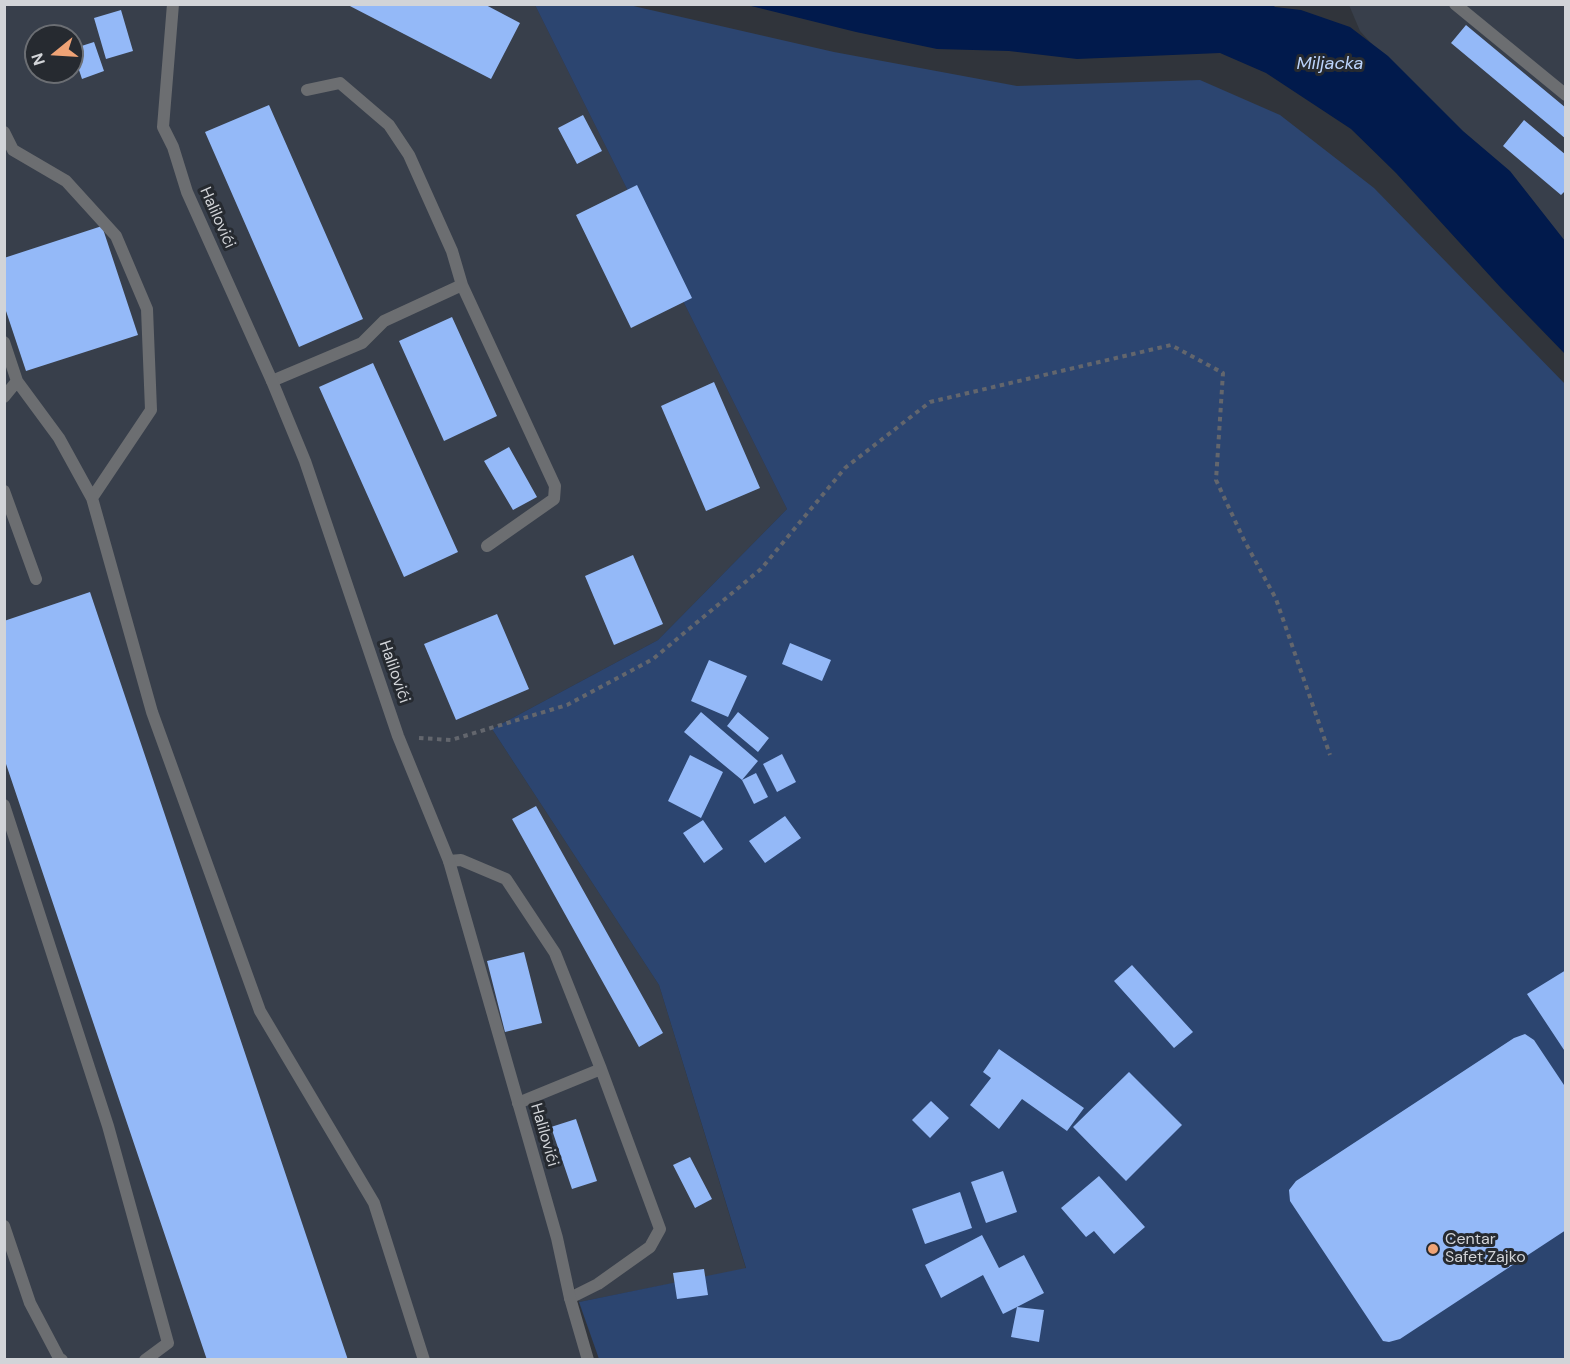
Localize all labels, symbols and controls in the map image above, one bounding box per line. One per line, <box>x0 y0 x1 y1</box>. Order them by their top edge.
north arrow <box>24 24 84 84</box>
text: N <box>27 50 50 68</box>
water label: Miljacka <box>1296 53 1364 75</box>
street label: Halilovići <box>195 184 239 252</box>
street label: Halilovići <box>374 638 414 706</box>
street label: Halilovići <box>526 1101 562 1169</box>
place label: Centar Safet Zajko <box>1445 1230 1526 1268</box>
marker: Centar Safet Zajko <box>1426 1242 1440 1256</box>

